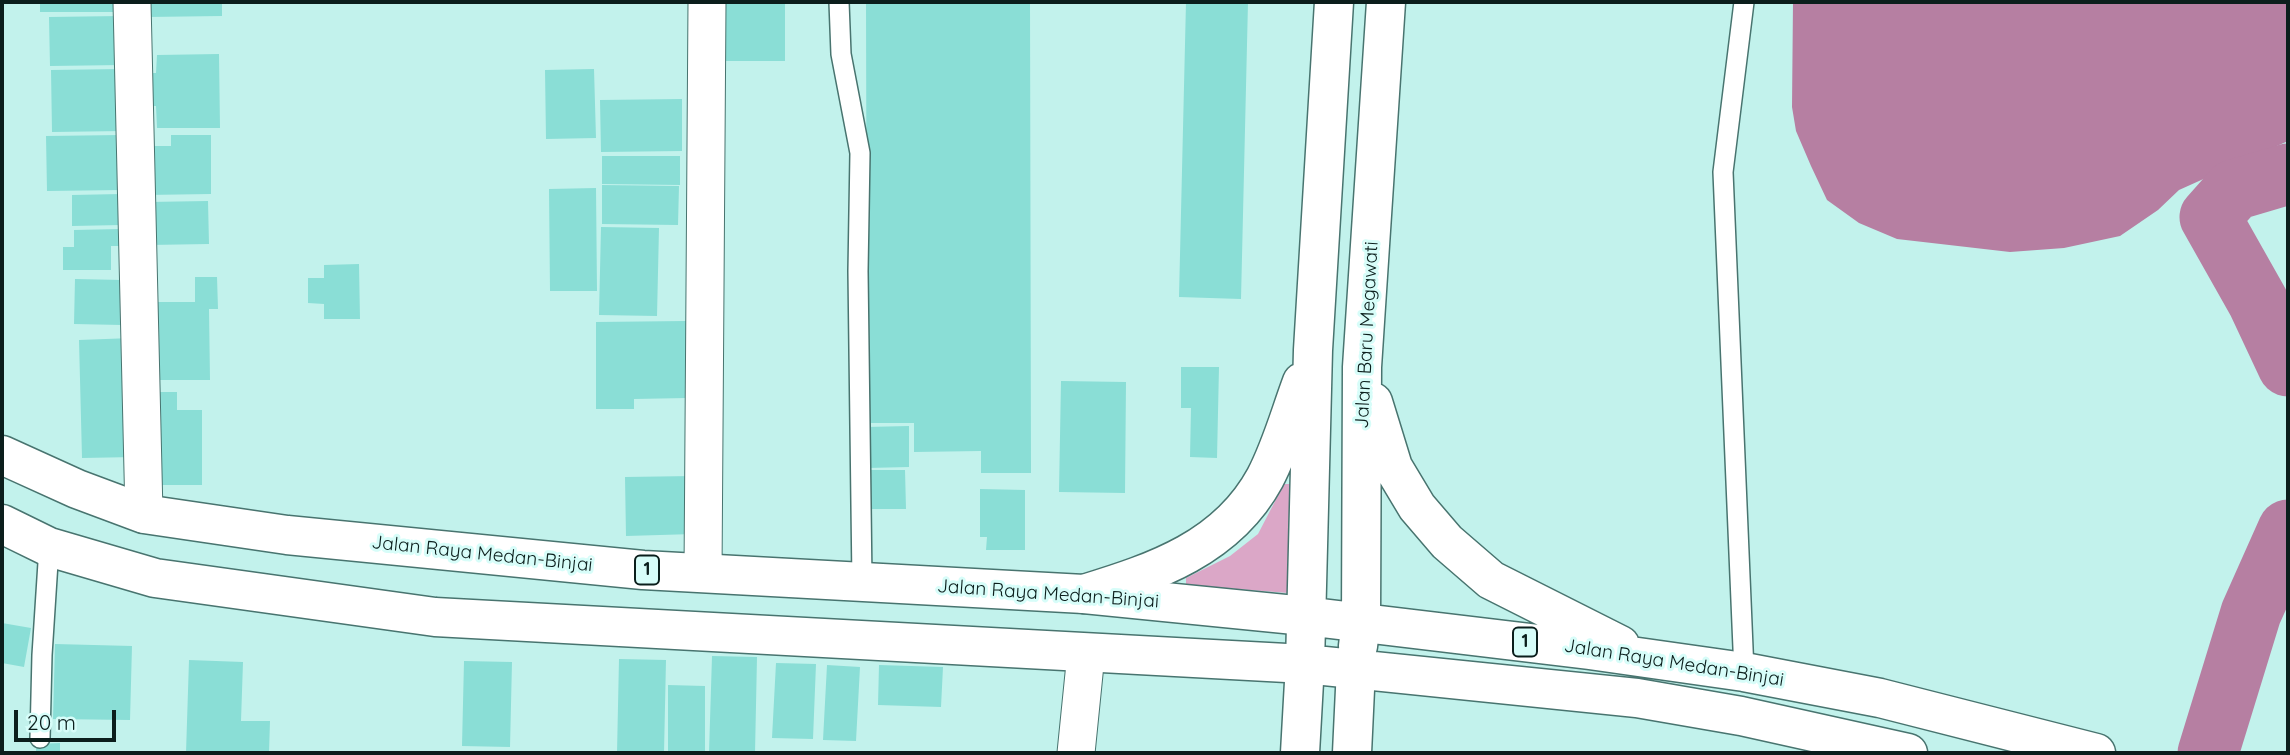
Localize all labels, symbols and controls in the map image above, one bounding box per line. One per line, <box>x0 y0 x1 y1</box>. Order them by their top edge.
street label: Jalan Baru Megawati <box>1351 241 1383 429</box>
street label: Jalan Raya Medan-Binjai <box>370 531 594 577</box>
road number: 1 <box>635 556 659 584</box>
street label: Jalan Raya Medan-Binjai <box>936 575 1160 613</box>
road number: 1 <box>1513 628 1537 656</box>
street label: Jalan Raya Medan-Binjai <box>1562 634 1786 692</box>
scale bar <box>18 696 119 740</box>
text: 20 m <box>27 709 76 735</box>

